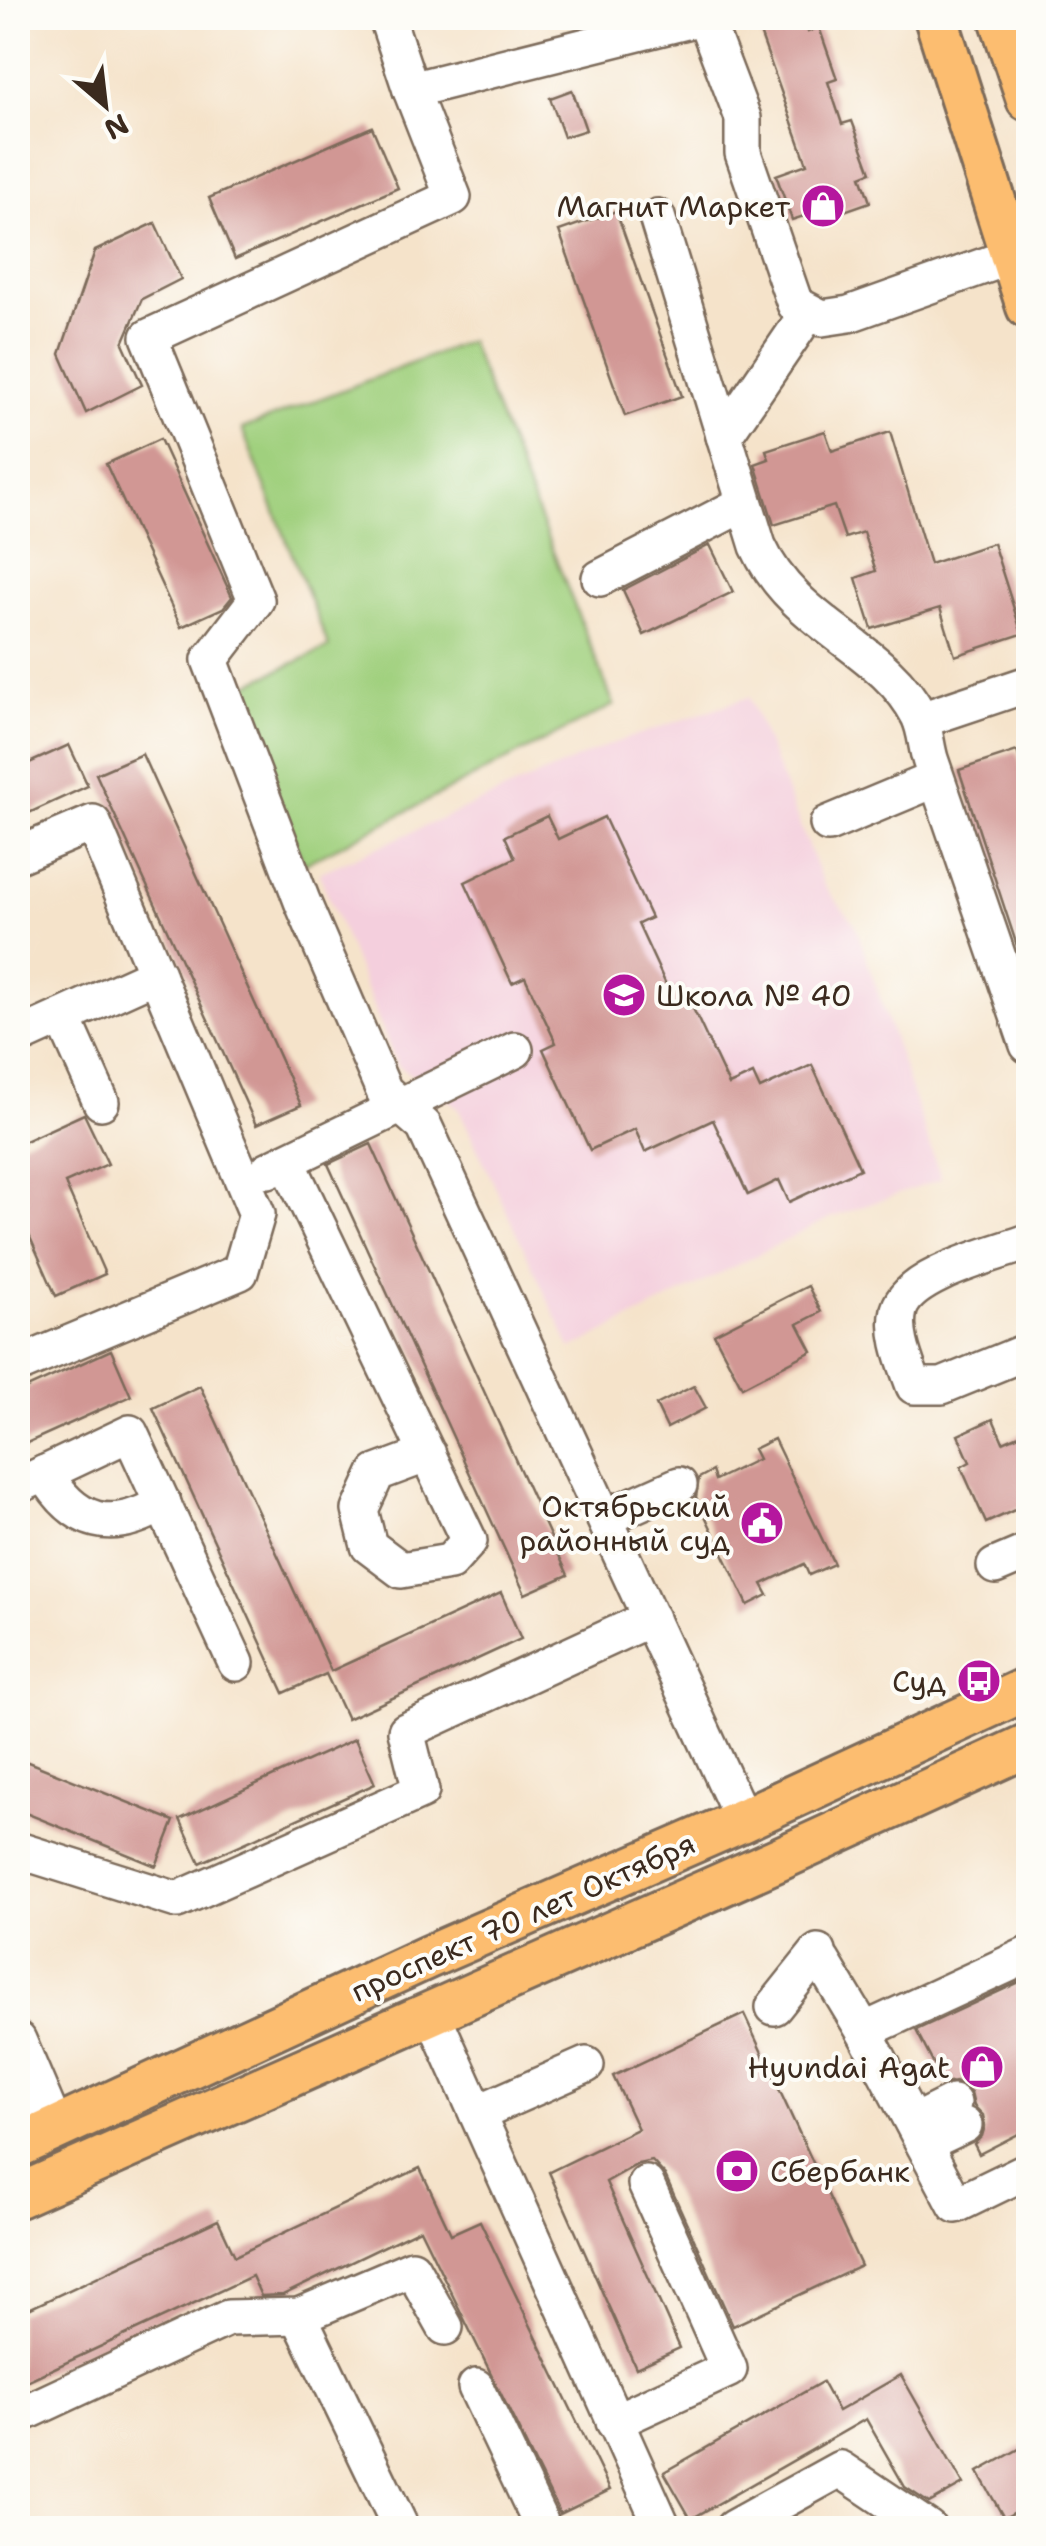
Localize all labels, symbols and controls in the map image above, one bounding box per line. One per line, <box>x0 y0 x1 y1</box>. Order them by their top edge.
north arrow <box>55 55 155 155</box>
text: N <box>98 105 135 149</box>
shop icon: Магнит Маркет <box>800 183 846 229</box>
place label: Магнит Маркет <box>556 186 791 227</box>
school or university icon: Школа № 40 <box>601 972 647 1018</box>
place label: Школа № 40 <box>656 975 852 1016</box>
place label: Октябрьский районный суд <box>519 1486 730 1561</box>
public building icon: Октябрьский районный суд <box>739 1500 785 1546</box>
bus stop icon: Суд <box>956 1658 1002 1704</box>
place label: Суд <box>892 1661 946 1702</box>
street label: проспект 70 лет Октября <box>344 1822 702 2012</box>
shop icon: Hyundai Agat <box>959 2044 1005 2090</box>
place label: Hyundai Agat <box>748 2047 950 2088</box>
bank icon: Сбербанк <box>714 2148 760 2194</box>
place label: Сбербанк <box>770 2151 910 2192</box>

